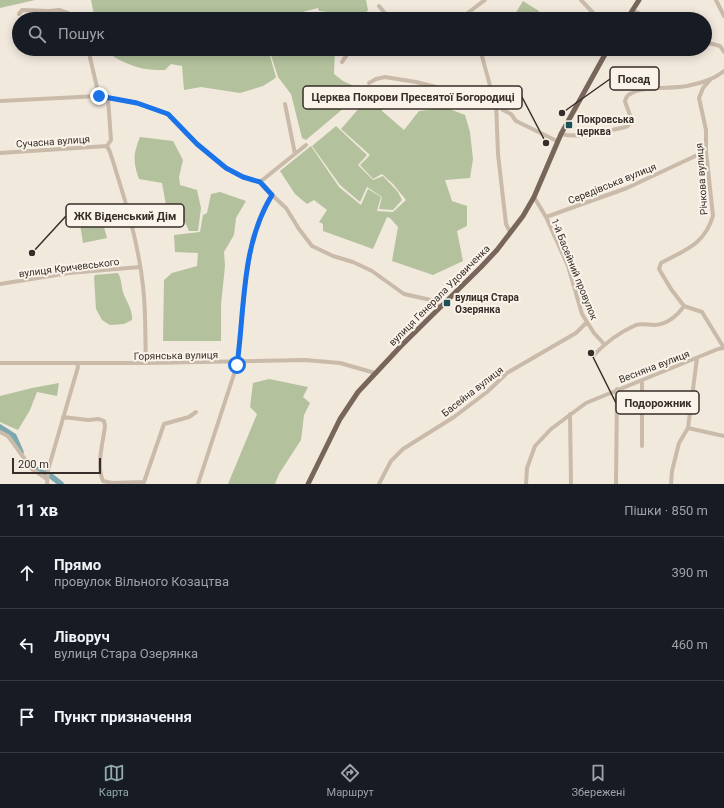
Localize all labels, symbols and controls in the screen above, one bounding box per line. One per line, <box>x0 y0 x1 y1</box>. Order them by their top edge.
search box <box>12 12 712 56</box>
icon: search <box>26 23 48 45</box>
text: Пошук <box>58 25 105 43</box>
callout: Посад <box>610 67 659 90</box>
text: Посад <box>618 73 650 86</box>
callout: Церква Покрови Пресвятої Богородиці <box>303 86 522 109</box>
route end <box>90 87 108 105</box>
text: Церква Покрови Пресвятої Богородиці <box>311 91 515 104</box>
place label: Покровська церква <box>577 114 635 137</box>
marker: Покровська церква <box>564 120 574 130</box>
street label: Сучасна вулиця <box>16 133 90 150</box>
street label: Річкова вулиця <box>693 143 709 215</box>
street label: Середівська вулиця <box>566 161 658 206</box>
callout: ЖК Віденський Дім <box>66 204 184 227</box>
text: ЖК Віденський Дім <box>74 210 176 223</box>
street label: 1-й Басейний провулок <box>549 217 600 322</box>
street label: вулиця Генерала Удовиченка <box>387 243 492 348</box>
street label: вулиця Кричевського <box>18 256 120 279</box>
place label: вулиця Стара Озерянка <box>455 292 520 315</box>
marker: вулиця Стара Озерянка <box>442 298 452 308</box>
street label: Весняна вулиця <box>617 348 691 385</box>
street label: Горянська вулиця <box>134 349 218 362</box>
route start <box>228 356 246 374</box>
street label: Басейна вулиця <box>439 364 505 419</box>
callout: Подорожник <box>616 391 699 414</box>
text: Подорожник <box>624 397 692 410</box>
scale bar <box>12 456 101 475</box>
text: 200 m <box>18 458 49 471</box>
text: 11 хв <box>16 500 58 520</box>
text: Пішки · 850 m <box>624 503 708 518</box>
text: Прямо <box>54 556 101 574</box>
icon: ahead <box>16 562 38 584</box>
text: 390 m <box>671 565 708 580</box>
text: провулок Вільного Козацтва <box>54 574 229 589</box>
text: Ліворуч <box>54 628 110 646</box>
icon: left <box>16 634 38 656</box>
text: 460 m <box>671 637 708 652</box>
text: вулиця Стара Озерянка <box>54 646 198 661</box>
icon: arrive <box>16 706 38 728</box>
text: Пункт призначення <box>54 708 192 726</box>
tab: Карта <box>99 762 129 799</box>
tab: Маршрут <box>327 762 374 799</box>
tab: Збережені <box>572 762 625 799</box>

